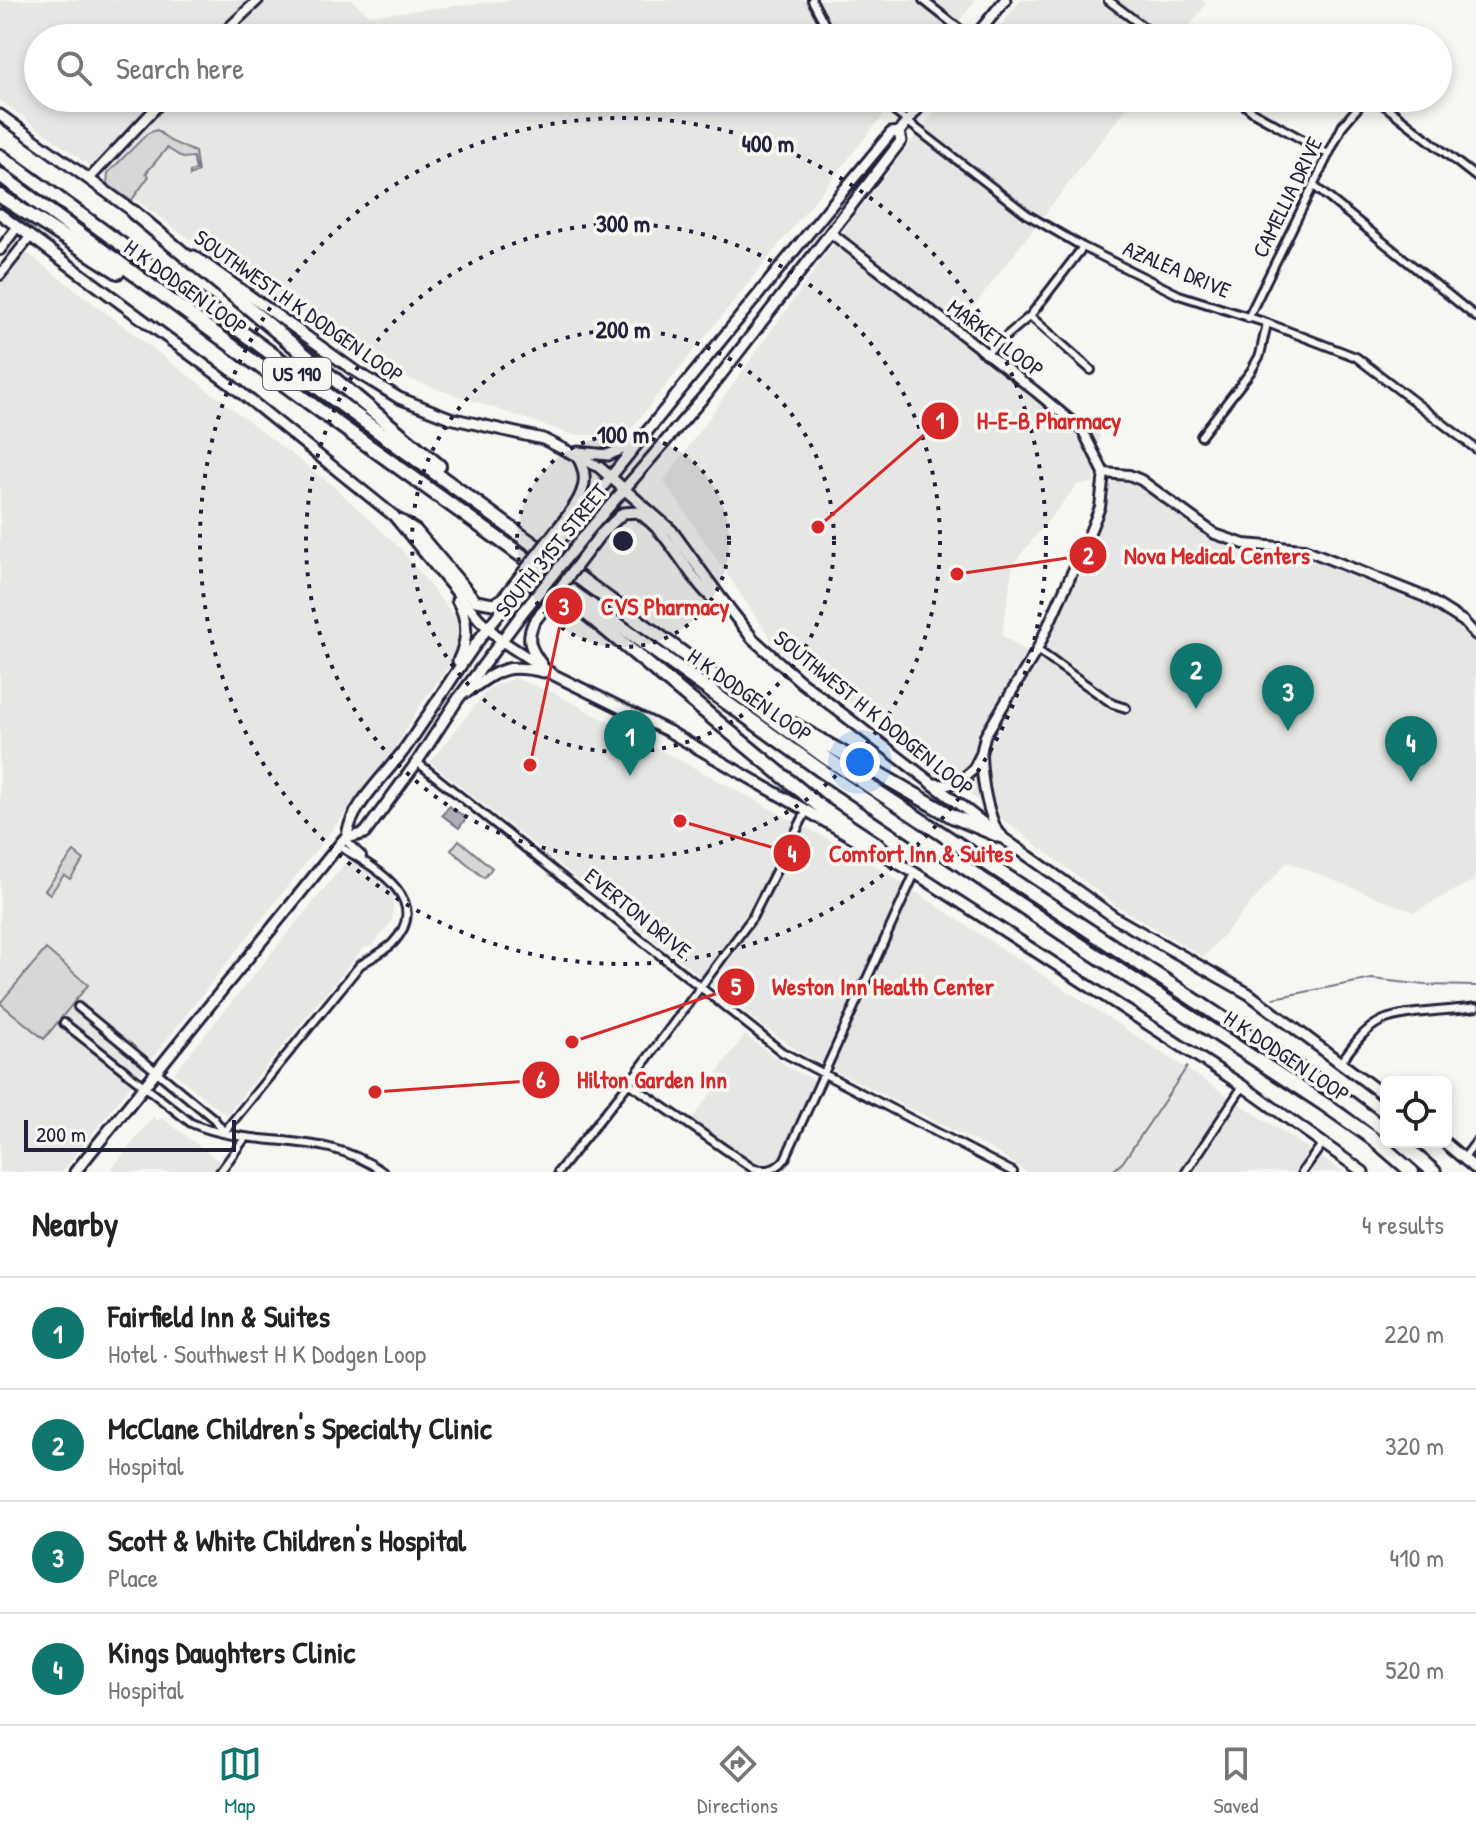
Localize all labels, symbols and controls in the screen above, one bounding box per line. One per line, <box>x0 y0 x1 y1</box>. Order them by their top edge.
search box <box>24 24 1452 112</box>
icon: search <box>52 46 96 90</box>
text: Search here <box>116 48 244 88</box>
text: 400 m <box>742 127 794 159</box>
street label: CAMELLIA DRIVE <box>1245 131 1329 262</box>
text: 300 m <box>596 207 650 239</box>
street label: SOUTHWEST H K DODGEN LOOP <box>188 222 410 390</box>
street label: H K DODGEN LOOP <box>118 232 254 342</box>
street label: AZALEA DRIVE <box>1119 233 1236 305</box>
street label: MARKET LOOP <box>942 292 1050 384</box>
text: 200 m <box>596 313 650 345</box>
road number: US 190 <box>263 358 331 390</box>
callout: H-E-B Pharmacy <box>920 397 1137 445</box>
text: 1 <box>936 404 945 436</box>
text: H-E-B Pharmacy <box>977 404 1121 437</box>
text: 100 m <box>597 418 649 450</box>
street label: SOUTH 31ST STREET <box>489 478 613 622</box>
centre of rings <box>609 527 637 555</box>
callout: Nova Medical Centers <box>1068 531 1326 579</box>
text: 2 <box>1082 539 1094 571</box>
text: Nova Medical Centers <box>1124 539 1310 571</box>
callout: CVS Pharmacy <box>544 582 745 630</box>
text: CVS Pharmacy <box>601 590 729 623</box>
street label: SOUTHWEST H K DODGEN LOOP <box>768 623 980 803</box>
street label: H K DODGEN LOOP <box>682 641 818 749</box>
pin: 2 <box>1170 643 1222 709</box>
pin: 3 <box>1262 665 1314 731</box>
pin: 1 <box>604 710 656 776</box>
pin: 4 <box>1385 716 1437 782</box>
your location <box>840 742 880 782</box>
callout: Comfort Inn & Suites <box>772 829 1029 877</box>
text: 4 <box>788 837 797 869</box>
text: Comfort Inn & Suites <box>829 837 1013 869</box>
street label: EVERTON DRIVE <box>579 861 698 965</box>
callout: Weston Inn Health Center <box>716 963 1010 1011</box>
text: 5 <box>731 970 742 1002</box>
text: Weston Inn Health Center <box>772 970 995 1002</box>
street label: H K DODGEN LOOP <box>1218 1003 1356 1109</box>
callout: Hilton Garden Inn <box>521 1056 743 1104</box>
text: 6 <box>536 1063 546 1095</box>
text: Hilton Garden Inn <box>577 1063 727 1095</box>
map controls <box>1380 1076 1452 1148</box>
button: locate <box>1380 1076 1452 1148</box>
scale bar <box>24 1116 236 1152</box>
text: 200 m <box>36 1119 86 1149</box>
text: Nearby <box>32 1201 118 1247</box>
text: 4 results <box>1362 1207 1444 1242</box>
text: Fairfield Inn & Suites <box>108 1296 330 1336</box>
text: 1 <box>53 1316 63 1351</box>
text: 220 m <box>1384 1316 1444 1351</box>
text: Hotel · Southwest H K Dodgen Loop <box>108 1336 426 1371</box>
text: McClane Children's Specialty Clinic <box>108 1408 492 1448</box>
text: 2 <box>52 1428 64 1463</box>
text: 320 m <box>1385 1428 1444 1463</box>
text: Hospital <box>108 1448 184 1483</box>
text: Scott & White Children's Hospital <box>108 1520 466 1560</box>
text: 3 <box>52 1540 64 1575</box>
text: 410 m <box>1390 1540 1444 1575</box>
text: Place <box>108 1560 158 1595</box>
text: Kings Daughters Clinic <box>108 1632 355 1672</box>
text: 4 <box>53 1652 63 1687</box>
text: 520 m <box>1386 1652 1444 1687</box>
text: Hospital <box>108 1672 184 1707</box>
tab: Map <box>218 1742 262 1820</box>
tab: Directions <box>697 1742 778 1820</box>
tab: Saved <box>1213 1742 1258 1820</box>

